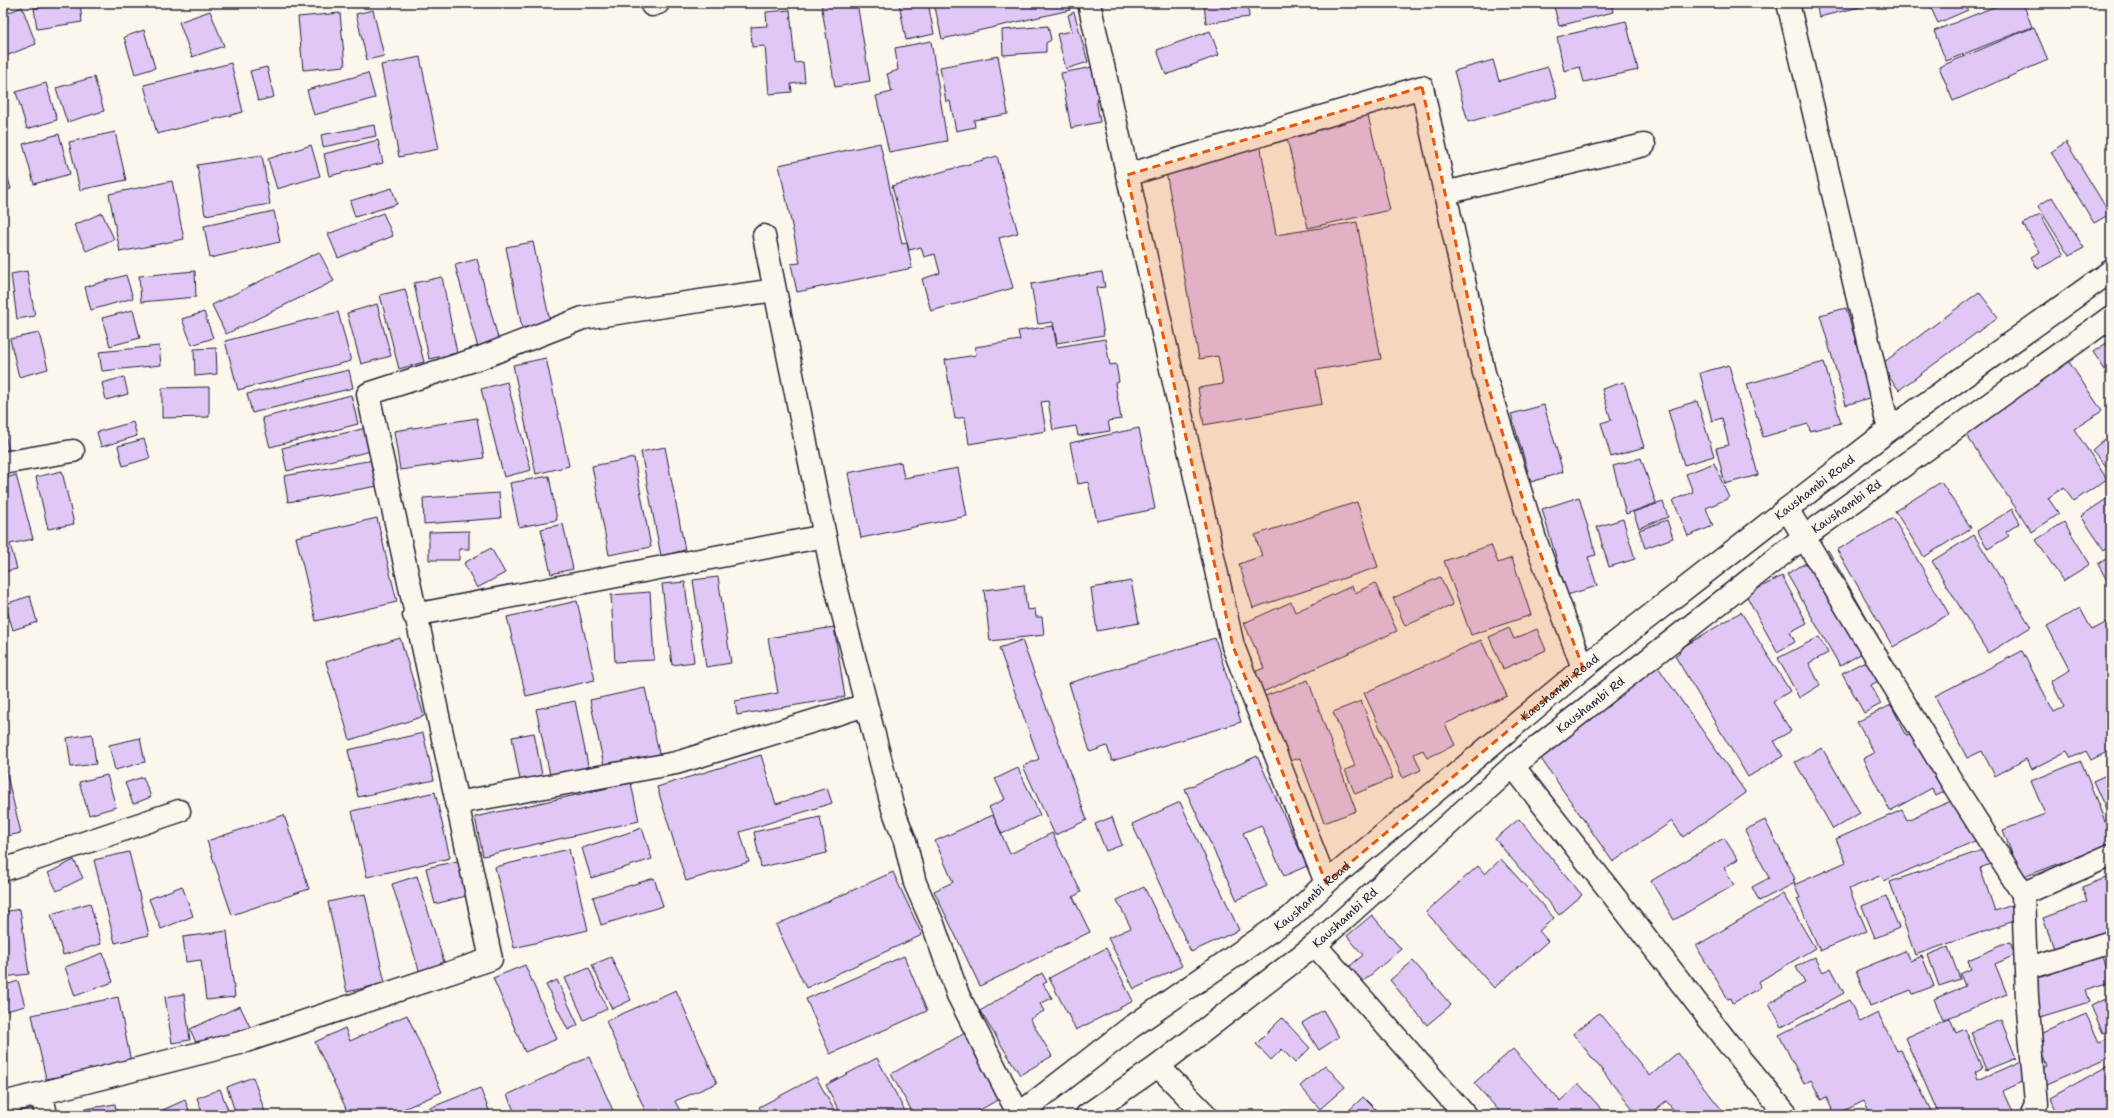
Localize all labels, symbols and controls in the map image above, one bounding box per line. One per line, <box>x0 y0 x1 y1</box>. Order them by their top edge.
street label: Kaushambi Road <box>1771 451 1858 524</box>
street label: Kaushambi Rd <box>1808 476 1885 537</box>
street label: Kaushambi Road <box>1517 650 1603 725</box>
street label: Kaushambi Rd <box>1553 673 1628 737</box>
street label: Kaushambi Road <box>1271 858 1354 934</box>
street label: Kaushambi Rd <box>1309 884 1381 951</box>

